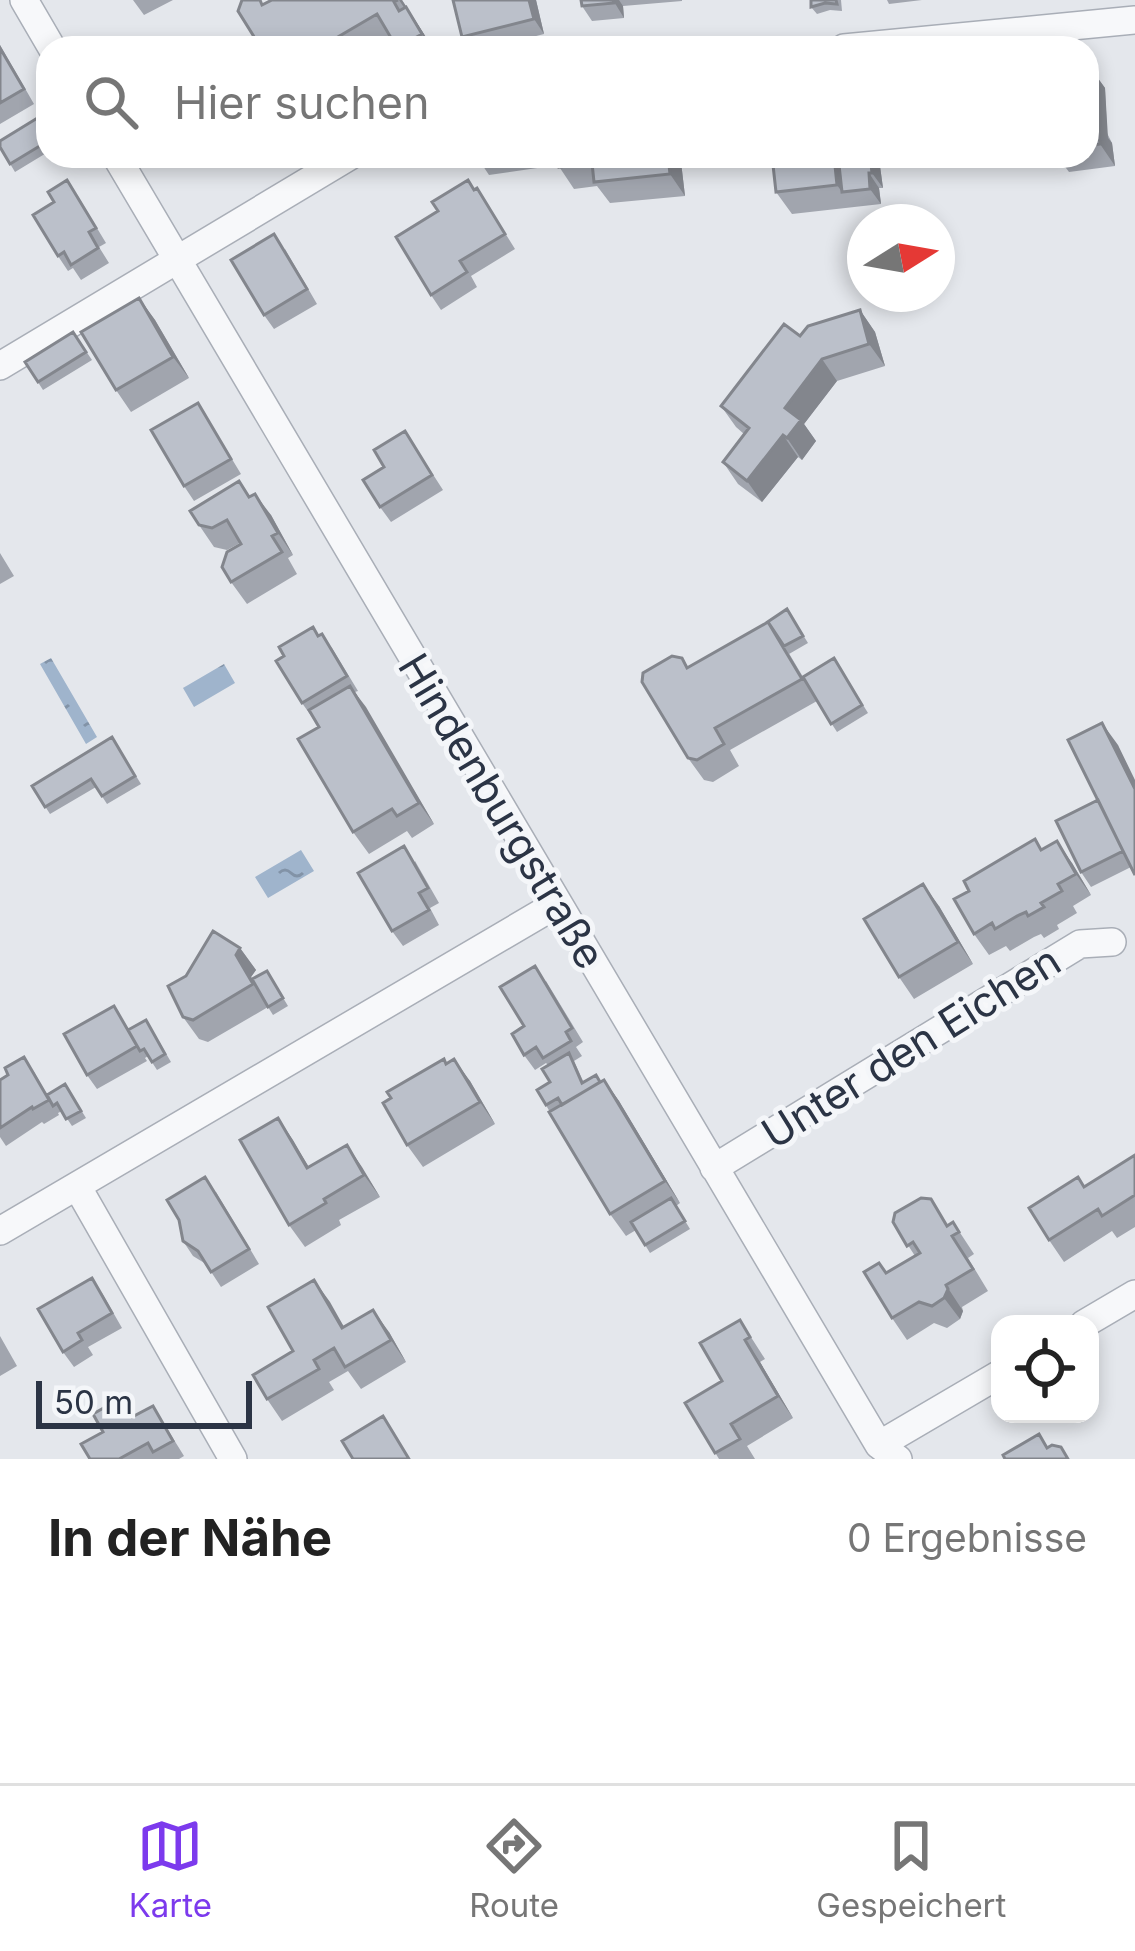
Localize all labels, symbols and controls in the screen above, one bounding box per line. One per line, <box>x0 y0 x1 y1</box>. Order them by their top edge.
search box <box>36 36 1099 168</box>
icon: search <box>78 69 144 135</box>
text: Hier suchen <box>174 75 430 130</box>
north arrow <box>847 204 955 312</box>
street label: Hindenburgstraße <box>388 644 617 977</box>
street label: Unter den Eichen <box>752 934 1069 1159</box>
map controls <box>991 1315 1099 1423</box>
button: locate <box>991 1315 1099 1423</box>
scale bar <box>36 1375 252 1428</box>
text: 50 m <box>54 1382 133 1422</box>
text: In der Nähe <box>48 1507 332 1568</box>
text: 0 Ergebnisse <box>847 1514 1087 1561</box>
tab: Karte <box>129 1813 212 1925</box>
tab: Route <box>469 1813 559 1925</box>
tab: Gespeichert <box>816 1813 1006 1925</box>

